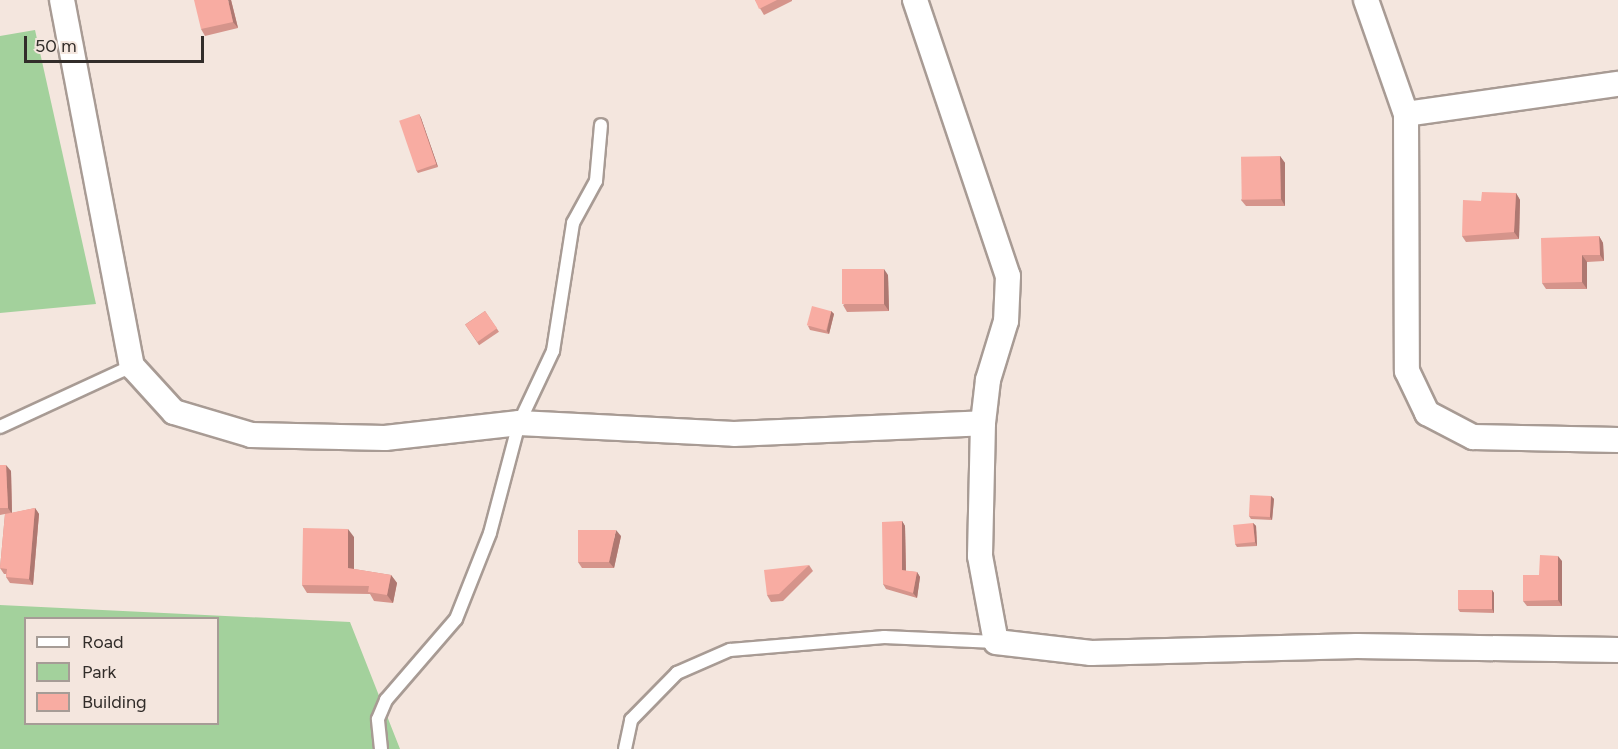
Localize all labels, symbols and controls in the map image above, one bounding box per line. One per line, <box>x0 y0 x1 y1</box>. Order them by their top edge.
scale bar <box>27 24 207 62</box>
text: 50 m <box>35 35 77 57</box>
legend <box>24 617 219 725</box>
text: Road <box>82 631 123 653</box>
text: Park <box>82 661 116 683</box>
text: Building <box>82 691 147 713</box>

